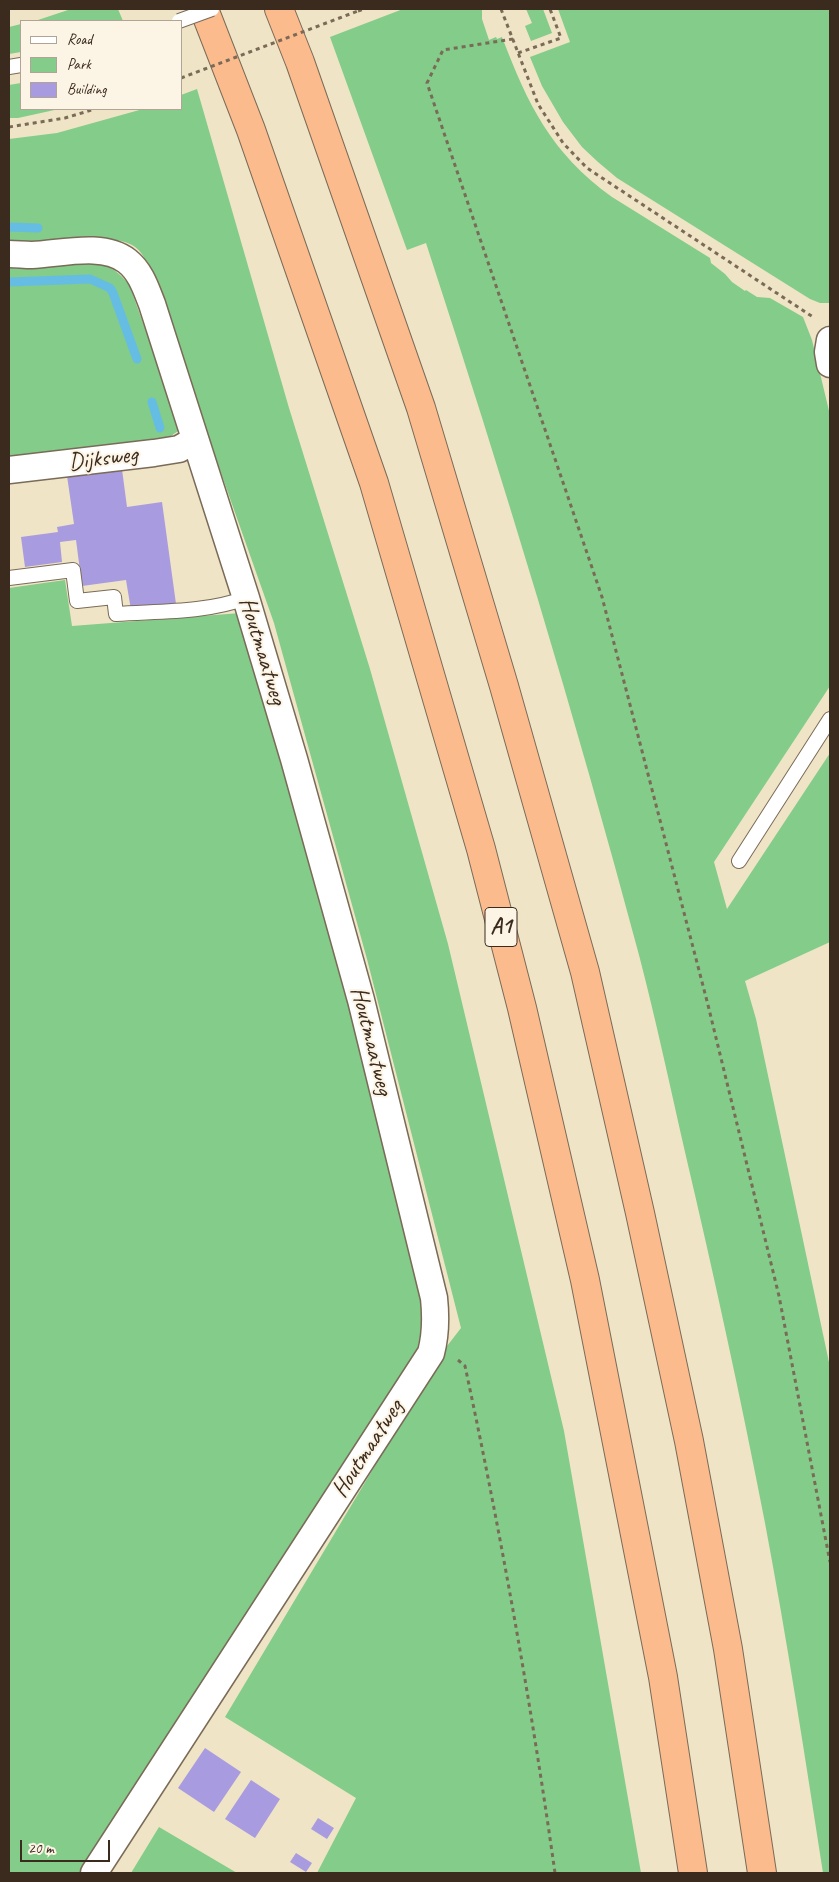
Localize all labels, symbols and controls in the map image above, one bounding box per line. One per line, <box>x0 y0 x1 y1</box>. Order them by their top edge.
legend <box>20 20 182 110</box>
text: Road <box>67 30 92 49</box>
text: Park <box>67 55 91 74</box>
text: Building <box>67 80 106 99</box>
street label: Dijksweg <box>67 440 139 478</box>
street label: Houtmaatweg <box>232 594 292 708</box>
road number: A1 <box>485 908 517 946</box>
street label: Houtmaatweg <box>344 984 398 1098</box>
street label: Houtmaatweg <box>326 1395 410 1503</box>
scale bar <box>22 1830 112 1862</box>
text: 20 m <box>28 1839 54 1858</box>

